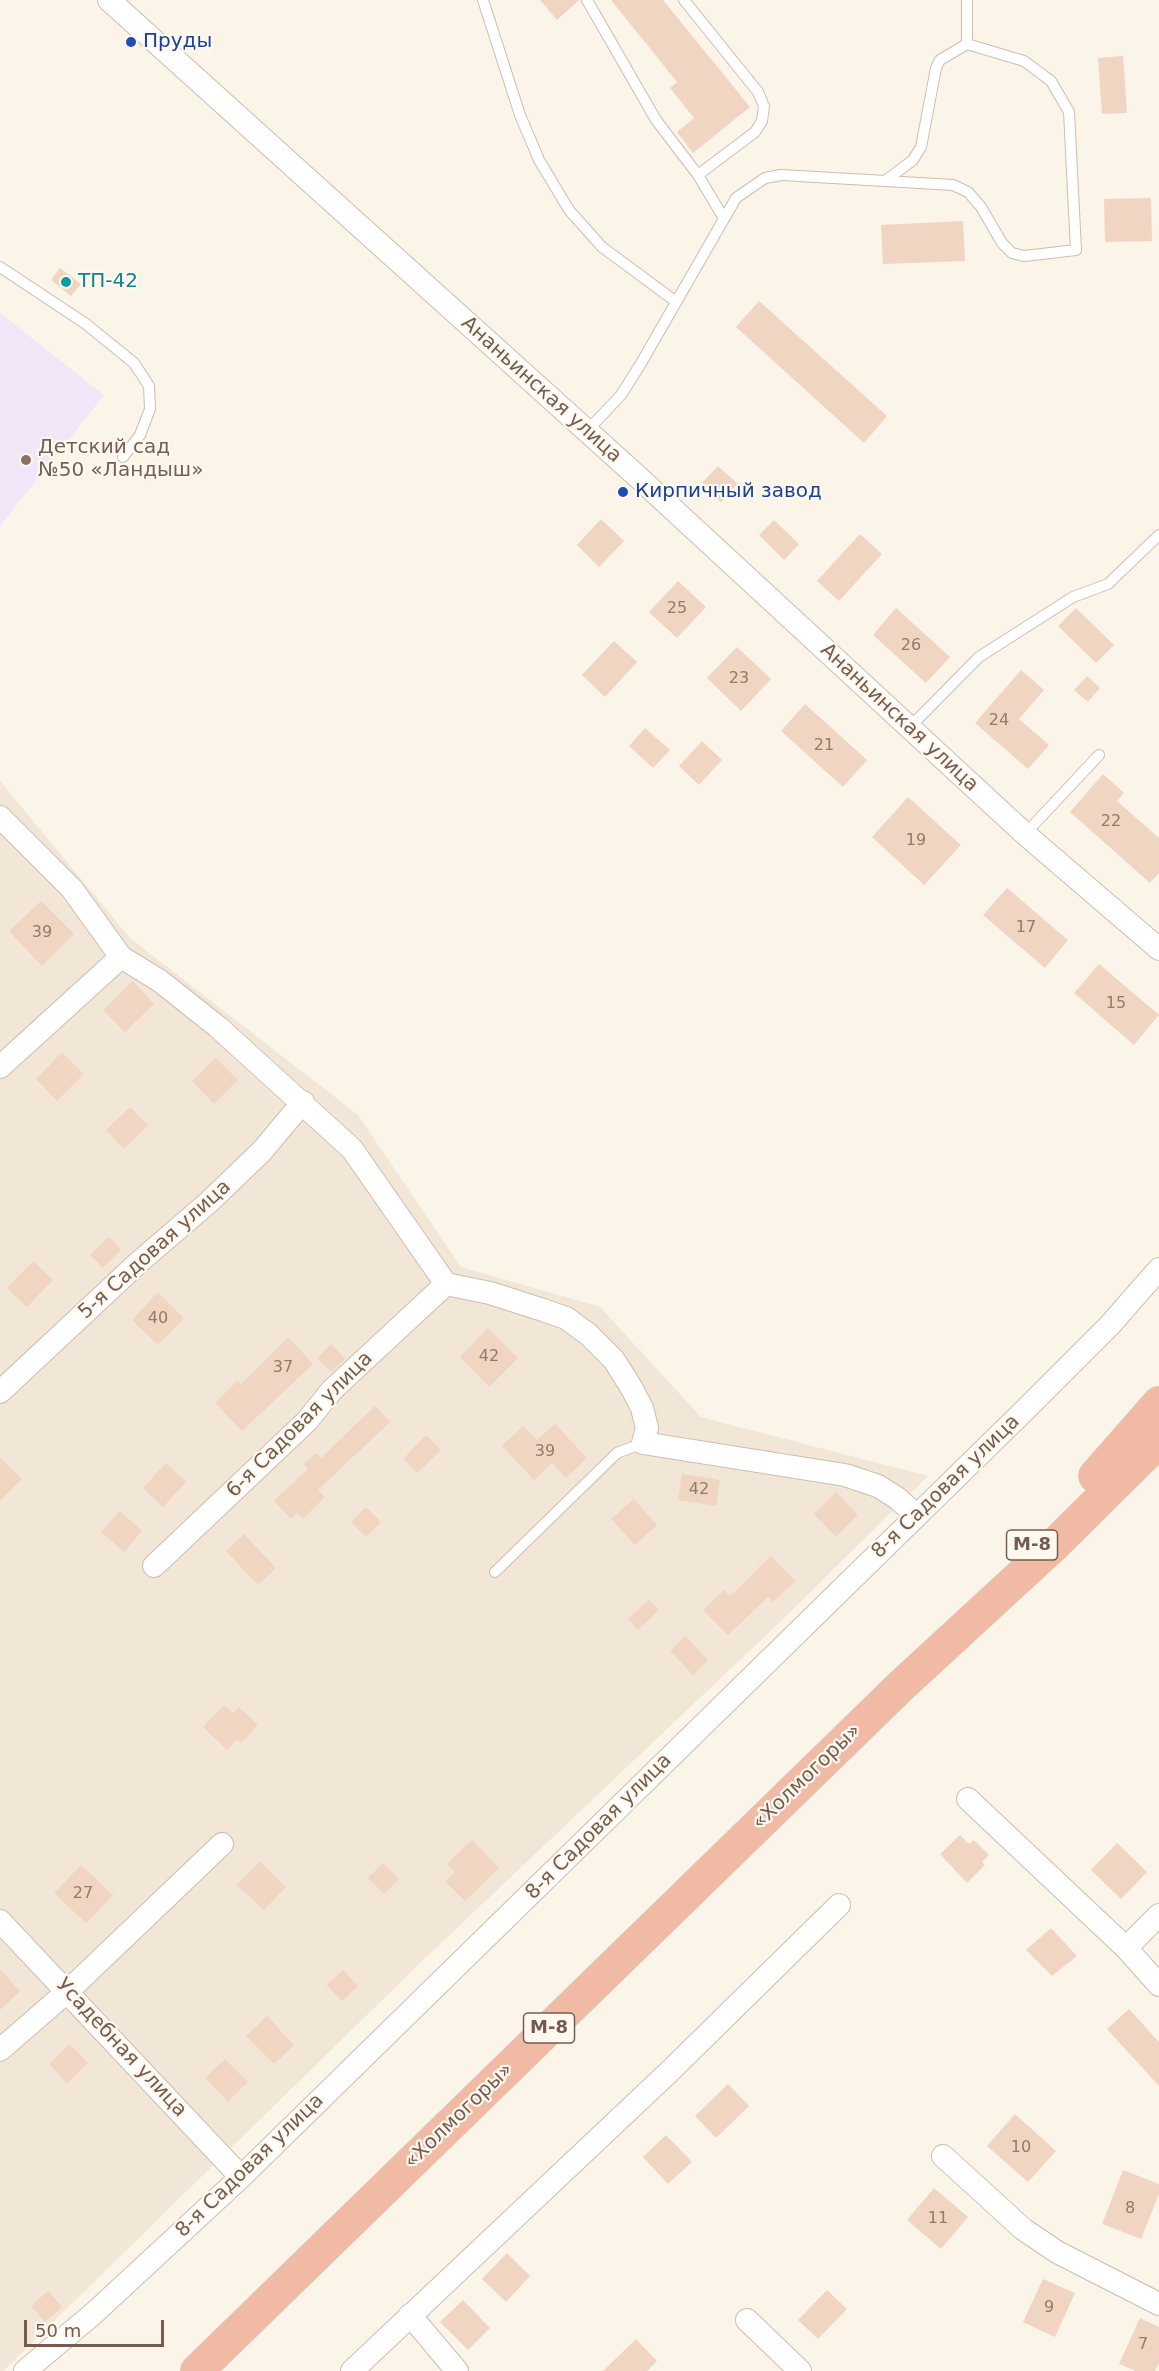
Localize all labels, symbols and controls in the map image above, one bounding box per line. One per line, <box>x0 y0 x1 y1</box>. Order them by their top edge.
place label: Пруды <box>143 30 212 54</box>
marker: Пруды <box>124 35 138 49</box>
place label: ТП-42 <box>78 270 138 294</box>
marker: ТП-42 <box>59 275 73 289</box>
street label: Ананьинская улица <box>456 312 626 468</box>
place label: Детский сад №50 «Ландыш» <box>38 436 203 483</box>
marker: Детский сад №50 «Ландыш» <box>19 453 33 467</box>
place label: Кирпичный завод <box>635 480 822 504</box>
marker: Кирпичный завод <box>616 485 630 499</box>
house number: 25 <box>667 599 687 619</box>
house number: 26 <box>901 636 921 656</box>
street label: Ананьинская улица <box>815 639 983 797</box>
house number: 23 <box>729 669 749 689</box>
house number: 24 <box>989 711 1009 731</box>
house number: 21 <box>814 736 834 756</box>
house number: 22 <box>1101 812 1121 832</box>
house number: 19 <box>906 831 926 851</box>
house number: 17 <box>1016 918 1036 938</box>
house number: 39 <box>32 923 52 943</box>
house number: 15 <box>1106 994 1126 1014</box>
street label: 5-я Садовая улица <box>74 1175 236 1325</box>
house number: 40 <box>148 1309 168 1329</box>
street label: 6-я Садовая улица <box>222 1347 378 1503</box>
house number: 42 <box>479 1347 499 1367</box>
house number: 37 <box>273 1358 293 1378</box>
street label: 8-я Садовая улица <box>867 1410 1025 1564</box>
house number: 39 <box>535 1442 555 1462</box>
house number: 42 <box>689 1480 709 1500</box>
road number: М-8 <box>1006 1530 1058 1560</box>
street label: «Холмогоры» <box>748 1719 866 1835</box>
street label: 8-я Садовая улица <box>521 1749 677 1905</box>
house number: 27 <box>73 1884 93 1904</box>
street label: Усадебная улица <box>50 1974 192 2122</box>
road number: М-8 <box>524 2013 574 2043</box>
street label: «Холмогоры» <box>400 2058 518 2174</box>
street label: 8-я Садовая улица <box>171 2089 329 2243</box>
house number: 10 <box>1011 2138 1031 2158</box>
house number: 8 <box>1125 2199 1135 2219</box>
house number: 11 <box>928 2209 948 2229</box>
house number: 9 <box>1044 2298 1054 2318</box>
scale bar <box>27 2308 166 2346</box>
text: 50 m <box>35 2320 81 2341</box>
house number: 7 <box>1138 2335 1148 2355</box>

